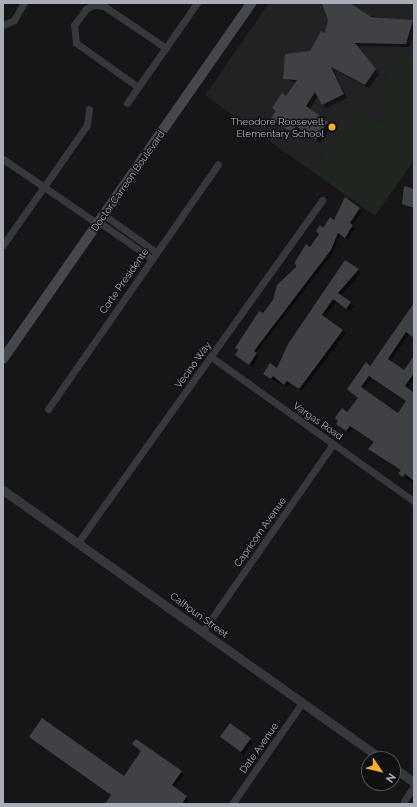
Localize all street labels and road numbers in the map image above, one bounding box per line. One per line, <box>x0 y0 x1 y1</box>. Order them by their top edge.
street label: Doctor Carreon Boulevard <box>89 128 167 234</box>
street label: Corte Presidente <box>97 246 151 316</box>
street label: Vecino Way <box>172 339 214 391</box>
street label: Vargas Road <box>291 399 345 443</box>
street label: Capricorn Avenue <box>231 495 289 569</box>
street label: Calhoun Street <box>168 590 230 640</box>
street label: Date Avenue <box>237 720 281 776</box>

